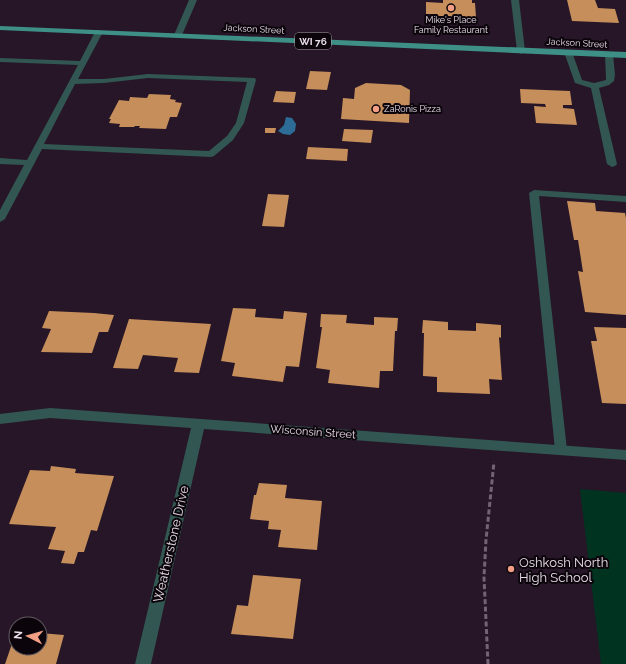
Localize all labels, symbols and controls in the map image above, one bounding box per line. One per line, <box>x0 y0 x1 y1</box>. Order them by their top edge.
marker: Mike's Place Family Restaurant <box>446 3 456 13</box>
place label: Mike's Place Family Restaurant <box>414 15 488 35</box>
street label: Jackson Street <box>223 22 285 36</box>
road number: WI 76 <box>295 33 331 49</box>
street label: Jackson Street <box>546 36 608 50</box>
marker: ZaRonis Pizza <box>371 104 381 114</box>
place label: ZaRonis Pizza <box>384 104 441 114</box>
street label: Wisconsin Street <box>270 423 356 441</box>
street label: Weatherstone Drive <box>150 484 192 604</box>
place label: Oshkosh North High School <box>519 555 608 585</box>
marker: Oshkosh North High School <box>506 564 516 574</box>
north arrow <box>8 616 48 656</box>
text: N <box>12 630 25 640</box>

